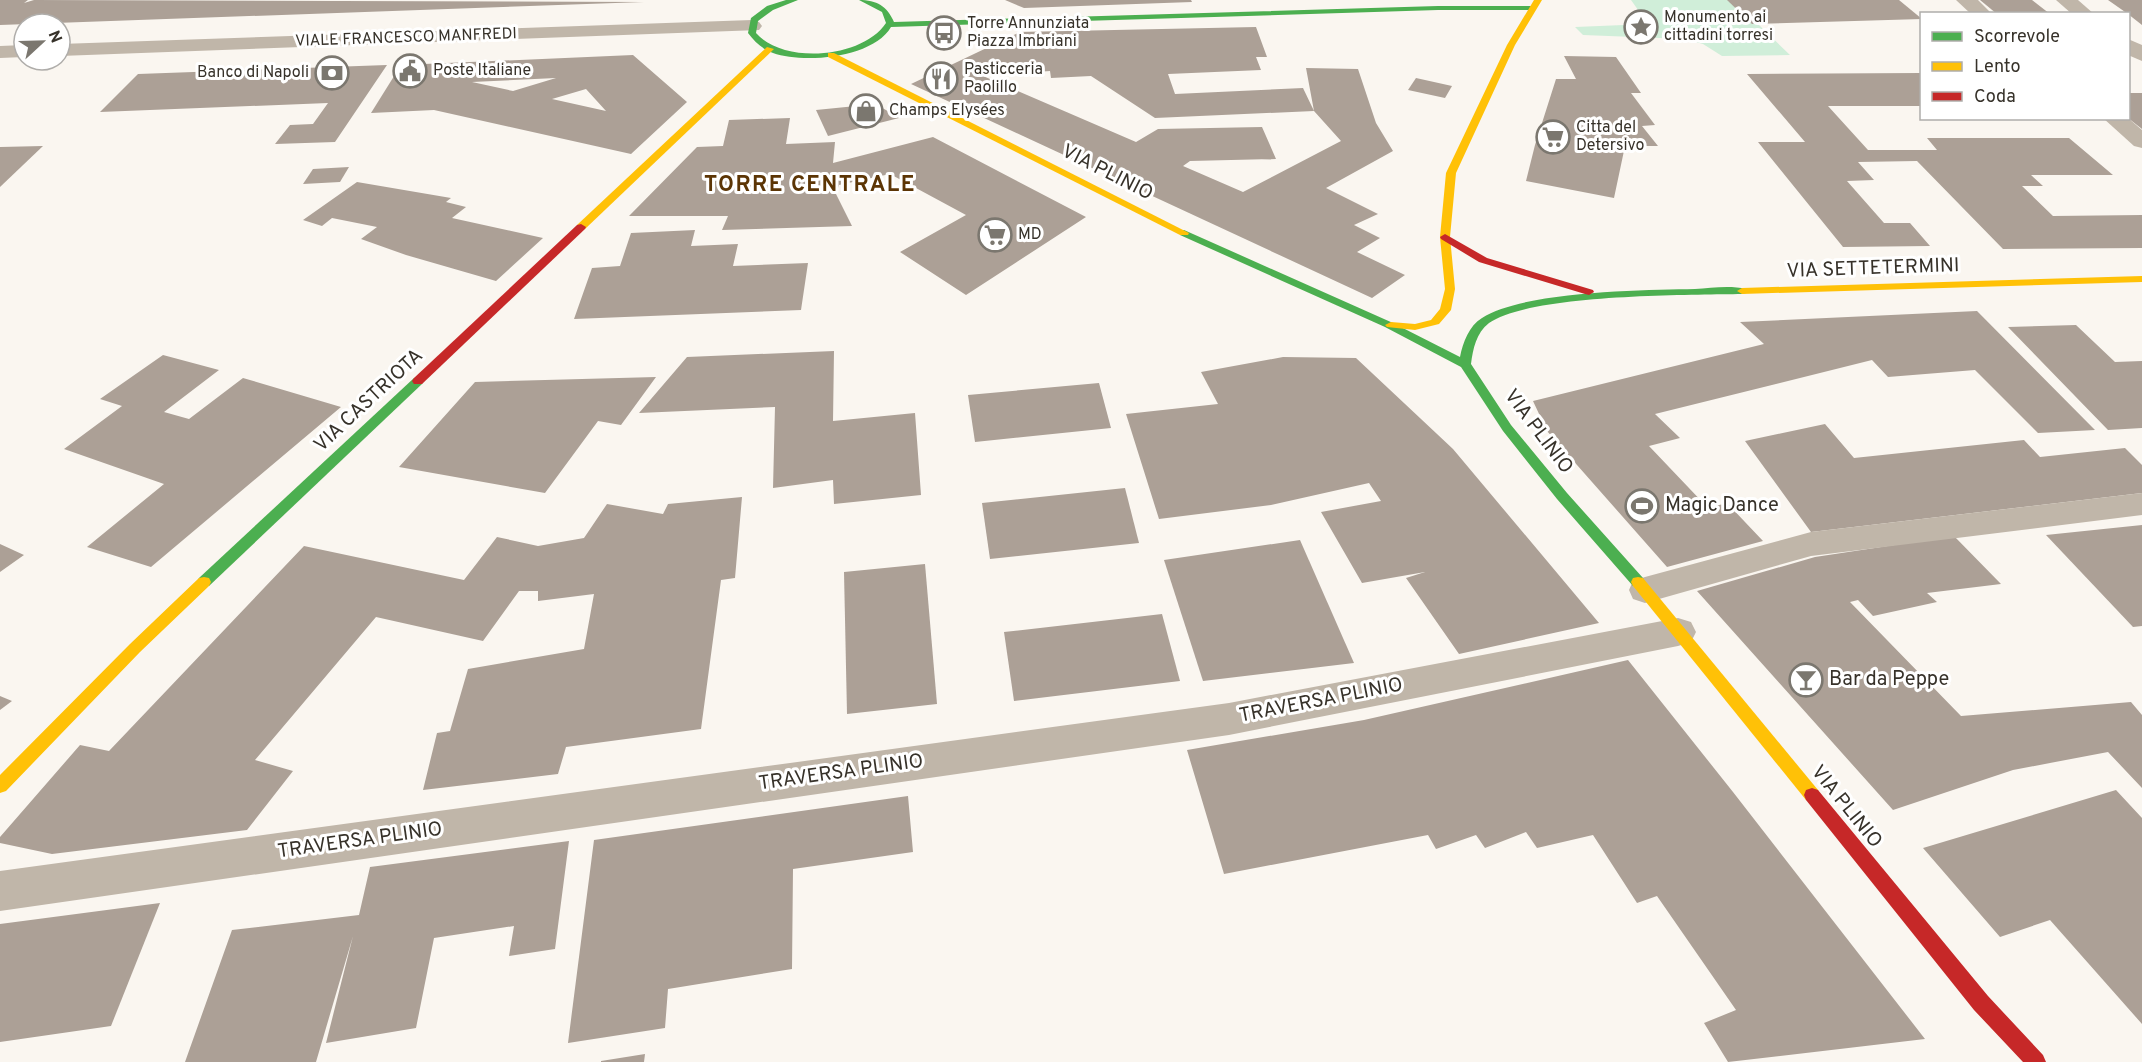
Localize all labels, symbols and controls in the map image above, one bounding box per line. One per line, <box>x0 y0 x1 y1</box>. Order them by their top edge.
place label: Monumento ai cittadini torresi <box>1664 8 1773 46</box>
place icon: Monumento ai cittadini torresi <box>1623 9 1659 45</box>
north arrow <box>12 12 72 72</box>
legend <box>1920 12 2130 120</box>
place label: Torre Annunziata Piazza Imbriani <box>967 14 1089 52</box>
bus stop icon: Torre Annunziata Piazza Imbriani <box>926 15 962 51</box>
street label: VIALE FRANCESCO MANFREDI <box>295 24 517 52</box>
text: Scorrevole <box>1974 26 2060 49</box>
text: N <box>43 28 65 46</box>
public building icon: Poste Italiane <box>392 53 428 89</box>
bank icon: Banco di Napoli <box>314 55 350 91</box>
text: Lento <box>1974 56 2020 79</box>
place label: Pasticceria Paolillo <box>964 60 1043 98</box>
place label: Poste Italiane <box>433 61 531 81</box>
restaurant icon: Pasticceria Paolillo <box>923 61 959 97</box>
place label: Banco di Napoli <box>197 63 309 83</box>
text: Coda <box>1974 86 2016 109</box>
shop icon: Champs Elysées <box>848 93 884 129</box>
place label: Champs Elysées <box>889 101 1005 121</box>
place label: Citta del Detersivo <box>1576 118 1645 156</box>
supermarket icon: Citta del Detersivo <box>1535 119 1571 155</box>
street label: VIA PLINIO <box>1057 139 1157 207</box>
district label: TORRE CENTRALE <box>704 172 916 199</box>
supermarket icon: MD <box>977 217 1013 253</box>
place label: MD <box>1018 225 1042 245</box>
street label: VIA SETTETERMINI <box>1786 253 1960 285</box>
street label: VIA CASTRIOTA <box>309 344 429 458</box>
street label: VIA PLINIO <box>1498 384 1578 480</box>
sports icon: Magic Dance <box>1624 488 1660 524</box>
place label: Magic Dance <box>1665 493 1779 519</box>
bar icon: Bar da Peppe <box>1788 662 1824 698</box>
place label: Bar da Peppe <box>1829 667 1949 693</box>
street label: TRAVERSA PLINIO <box>1237 672 1405 730</box>
street label: TRAVERSA PLINIO <box>757 749 925 797</box>
street label: VIA PLINIO <box>1805 760 1887 854</box>
street label: TRAVERSA PLINIO <box>276 817 444 865</box>

